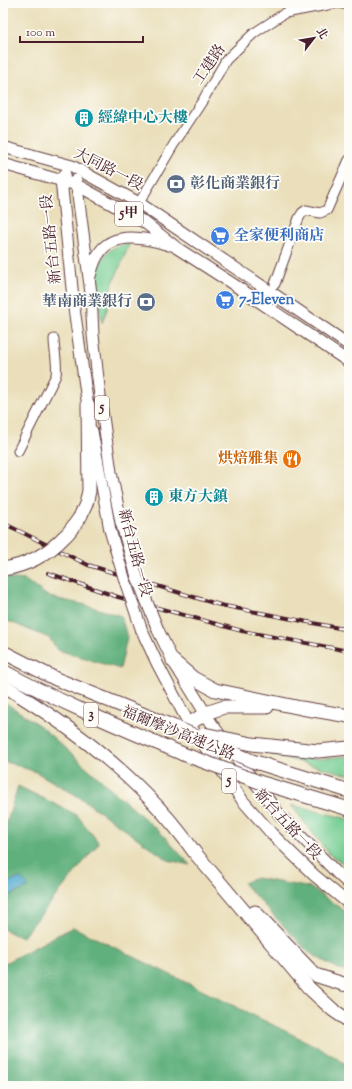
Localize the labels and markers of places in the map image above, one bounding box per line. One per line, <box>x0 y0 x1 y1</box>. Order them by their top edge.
building icon: 經緯中心大樓 <box>73 107 95 129</box>
place label: 經緯中心大樓 <box>98 108 188 129</box>
bank icon: 彰化商業銀行 <box>165 173 187 195</box>
place label: 彰化商業銀行 <box>190 174 280 195</box>
supermarket icon: 全家便利商店 <box>209 225 231 247</box>
place label: 全家便利商店 <box>234 226 324 247</box>
supermarket icon: 7-Eleven <box>214 289 236 311</box>
place label: 7-Eleven <box>239 290 295 311</box>
bank icon: 華南商業銀行 <box>135 291 157 313</box>
place label: 華南商業銀行 <box>42 292 132 313</box>
restaurant icon: 烘焙雅集 <box>281 448 303 470</box>
place label: 烘焙雅集 <box>218 449 278 470</box>
building icon: 東方大鎮 <box>143 486 165 508</box>
place label: 東方大鎮 <box>168 487 228 508</box>

